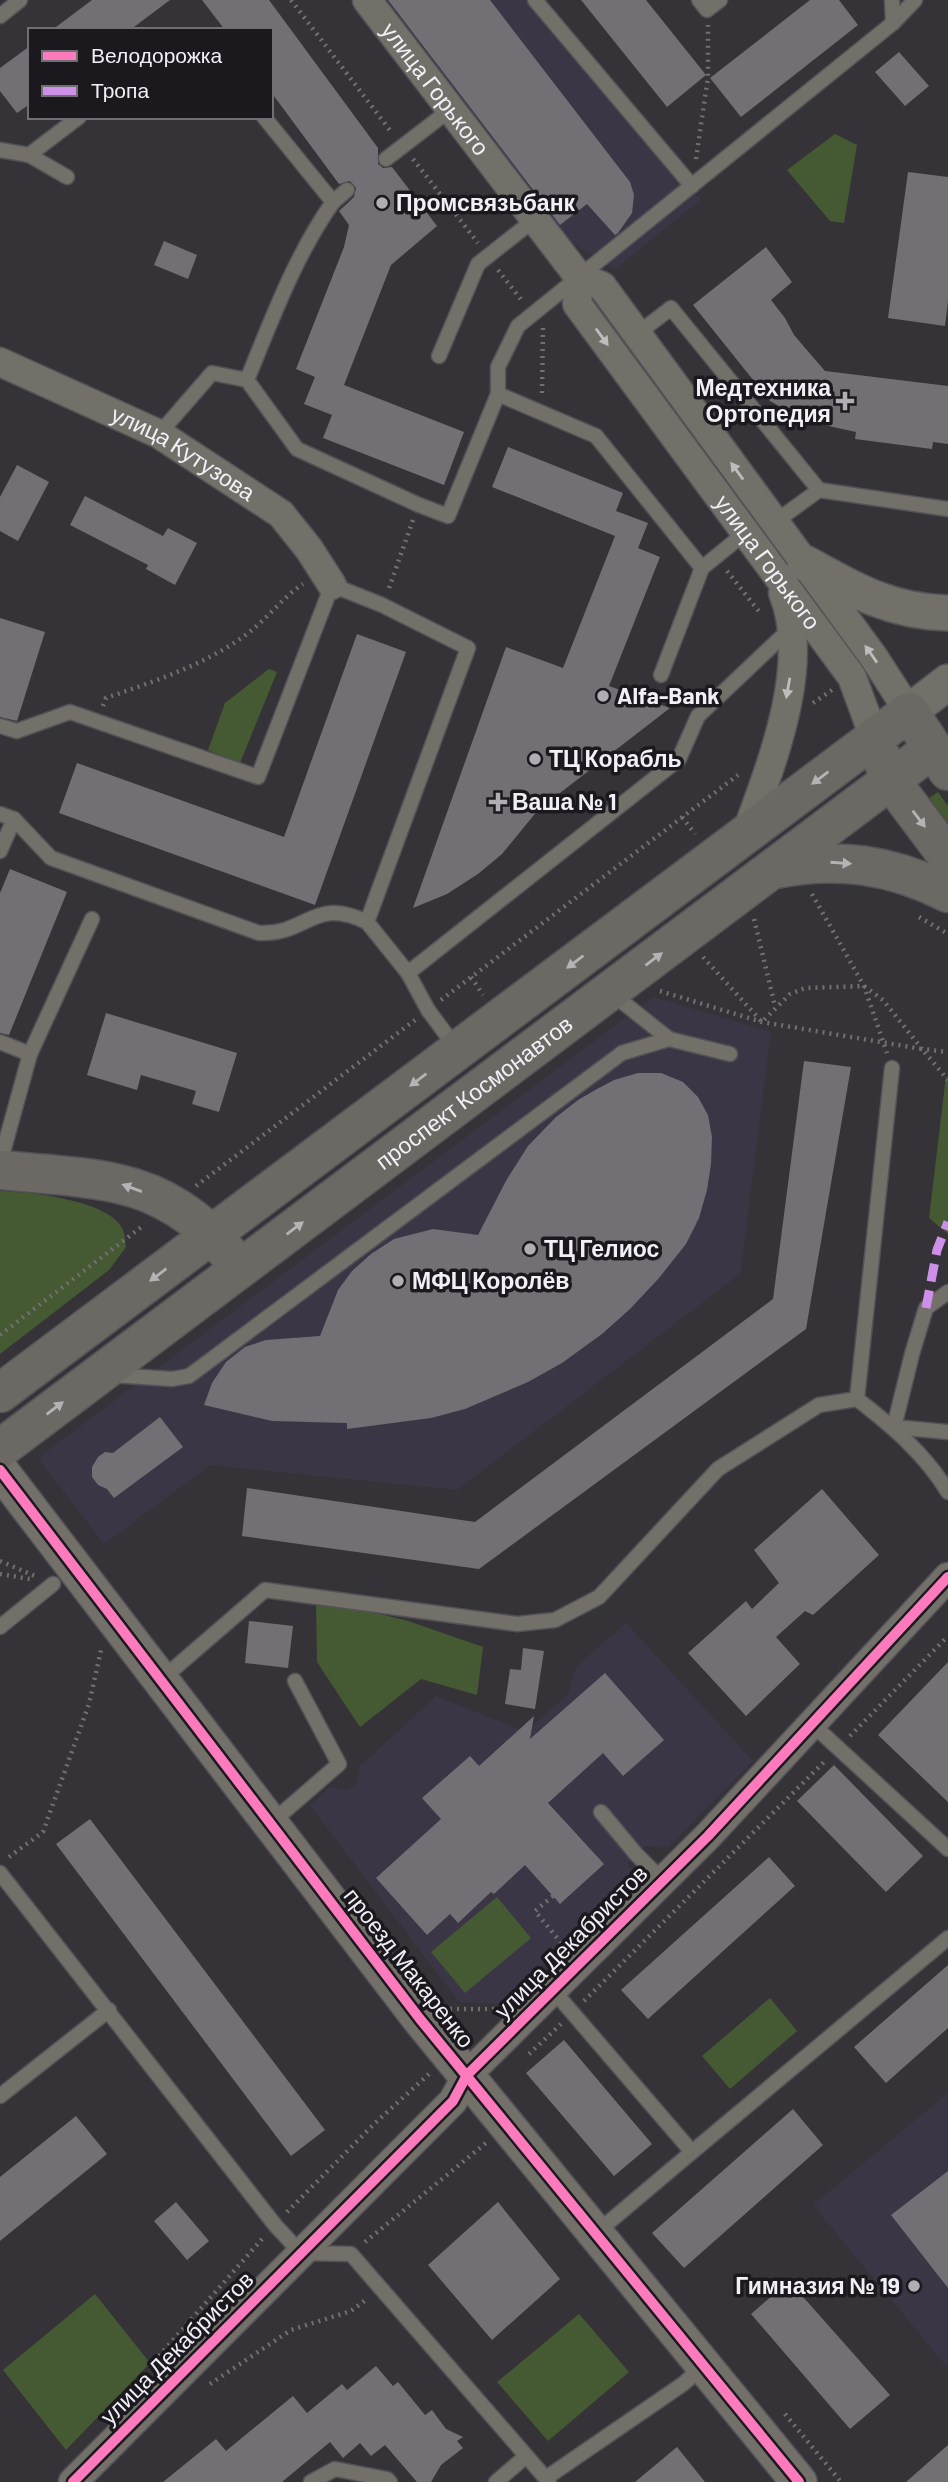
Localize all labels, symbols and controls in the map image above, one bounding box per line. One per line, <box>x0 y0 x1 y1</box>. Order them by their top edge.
street label: улица Горького <box>376 16 496 160</box>
legend <box>28 28 273 119</box>
text: Велодорожка <box>91 42 222 67</box>
text: Тропа <box>91 77 149 102</box>
place label: Промсвязьбанк <box>396 188 576 216</box>
marker: Промсвязьбанк <box>374 195 390 211</box>
one-way arrow <box>594 328 608 346</box>
place label: Медтехника Ортопедия <box>696 373 831 427</box>
marker: Медтехника Ортопедия <box>837 393 853 409</box>
street label: улица Кутузова <box>107 399 261 506</box>
one-way arrow <box>730 462 745 480</box>
street label: улица Горького <box>709 489 827 634</box>
one-way arrow <box>865 645 879 663</box>
one-way arrow <box>783 677 794 699</box>
place label: Alfa-Bank <box>617 681 720 709</box>
marker: Alfa-Bank <box>595 688 611 704</box>
place label: ТЦ Корабль <box>549 744 682 772</box>
marker: ТЦ Корабль <box>527 751 543 767</box>
one-way arrow <box>811 771 829 785</box>
place label: Ваша № 1 <box>512 787 616 815</box>
marker: Ваша № 1 <box>490 794 506 810</box>
one-way arrow <box>912 810 926 828</box>
one-way arrow <box>830 858 852 869</box>
one-way arrow <box>645 952 663 966</box>
one-way arrow <box>566 955 584 969</box>
street label: проспект Космонавтов <box>370 1009 578 1175</box>
one-way arrow <box>408 1073 427 1087</box>
one-way arrow <box>122 1183 143 1194</box>
one-way arrow <box>286 1221 304 1235</box>
place label: ТЦ Гелиос <box>544 1234 660 1262</box>
marker: ТЦ Гелиос <box>522 1241 538 1257</box>
place label: МФЦ Королёв <box>412 1266 569 1294</box>
one-way arrow <box>149 1267 167 1281</box>
marker: МФЦ Королёв <box>390 1273 406 1289</box>
one-way arrow <box>45 1401 64 1415</box>
street label: улица Декабристов <box>488 1859 653 2024</box>
street label: проезд Макаренко <box>339 1882 481 2053</box>
street label: улица Декабристов <box>94 2265 259 2430</box>
place label: Гимназия № 19 <box>735 2271 900 2299</box>
marker: Гимназия № 19 <box>906 2278 922 2294</box>

